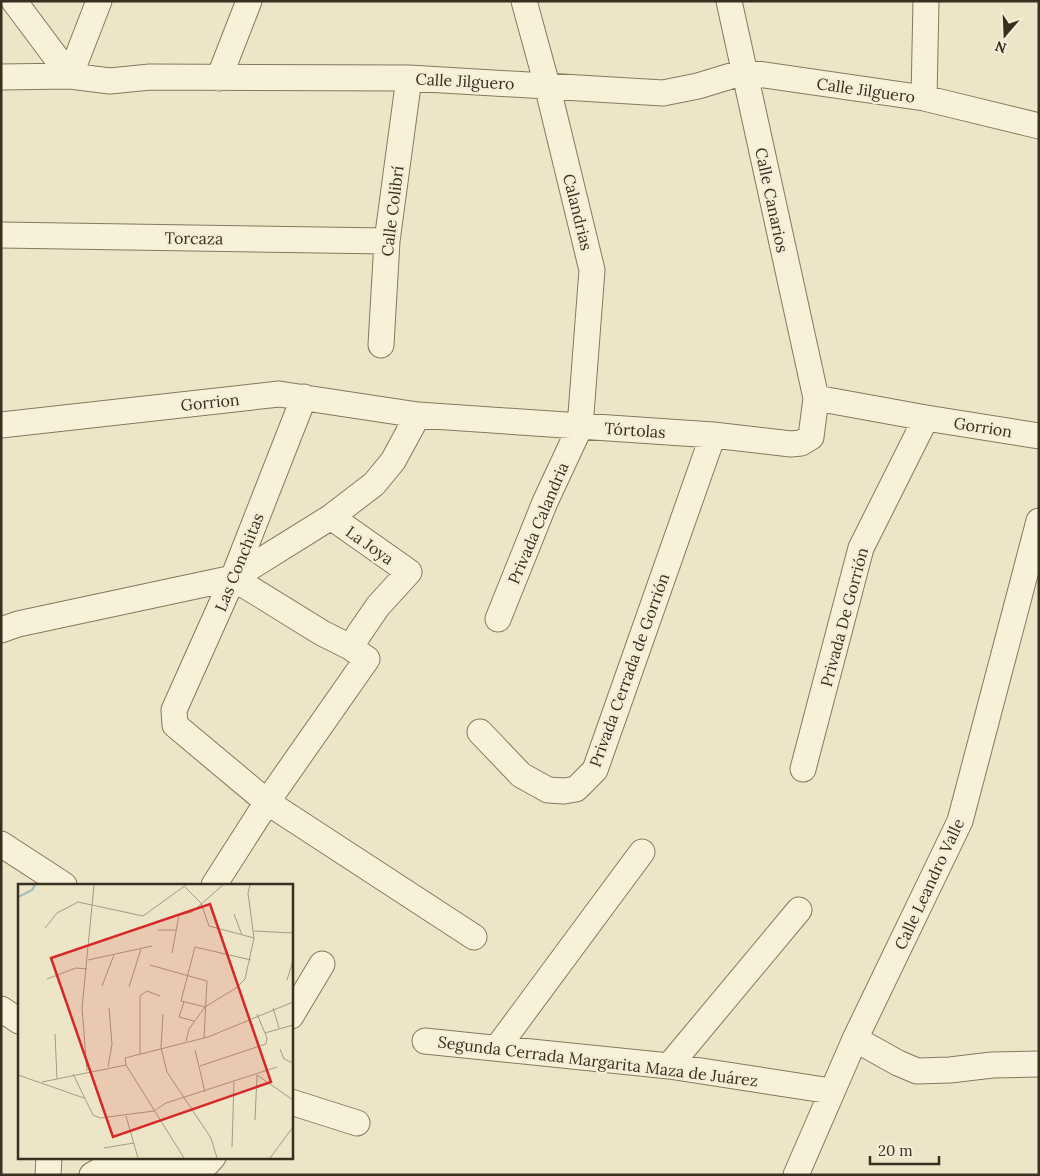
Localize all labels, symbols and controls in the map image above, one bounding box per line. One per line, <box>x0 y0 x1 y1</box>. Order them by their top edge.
north arrow <box>980 10 1030 60</box>
text: N <box>993 37 1009 58</box>
street label: Calle Jilguero <box>415 68 515 94</box>
street label: Calle Jilguero <box>816 73 916 107</box>
street label: Calle Canarios <box>751 146 793 254</box>
street label: Calle Colibrí <box>377 165 407 257</box>
street label: Calandrias <box>559 172 597 252</box>
street label: Torcaza <box>164 227 224 249</box>
street label: Gorrion <box>180 389 241 415</box>
street label: Gorrion <box>952 413 1014 442</box>
street label: Tórtolas <box>604 418 666 442</box>
street label: Privada Calandria <box>503 459 573 587</box>
street label: Las Conchitas <box>210 510 268 614</box>
street label: La Joya <box>342 521 398 569</box>
street label: Privada De Gorrión <box>816 545 872 689</box>
street label: Privada Cerrada de Gorrión <box>585 570 673 770</box>
street label: Calle Leandro Valle <box>890 815 968 953</box>
inset map <box>18 884 292 1158</box>
street label: Segunda Cerrada Margarita Maza de Juárez <box>437 1031 759 1091</box>
scale bar <box>870 1134 939 1166</box>
text: 20 m <box>878 1141 913 1160</box>

